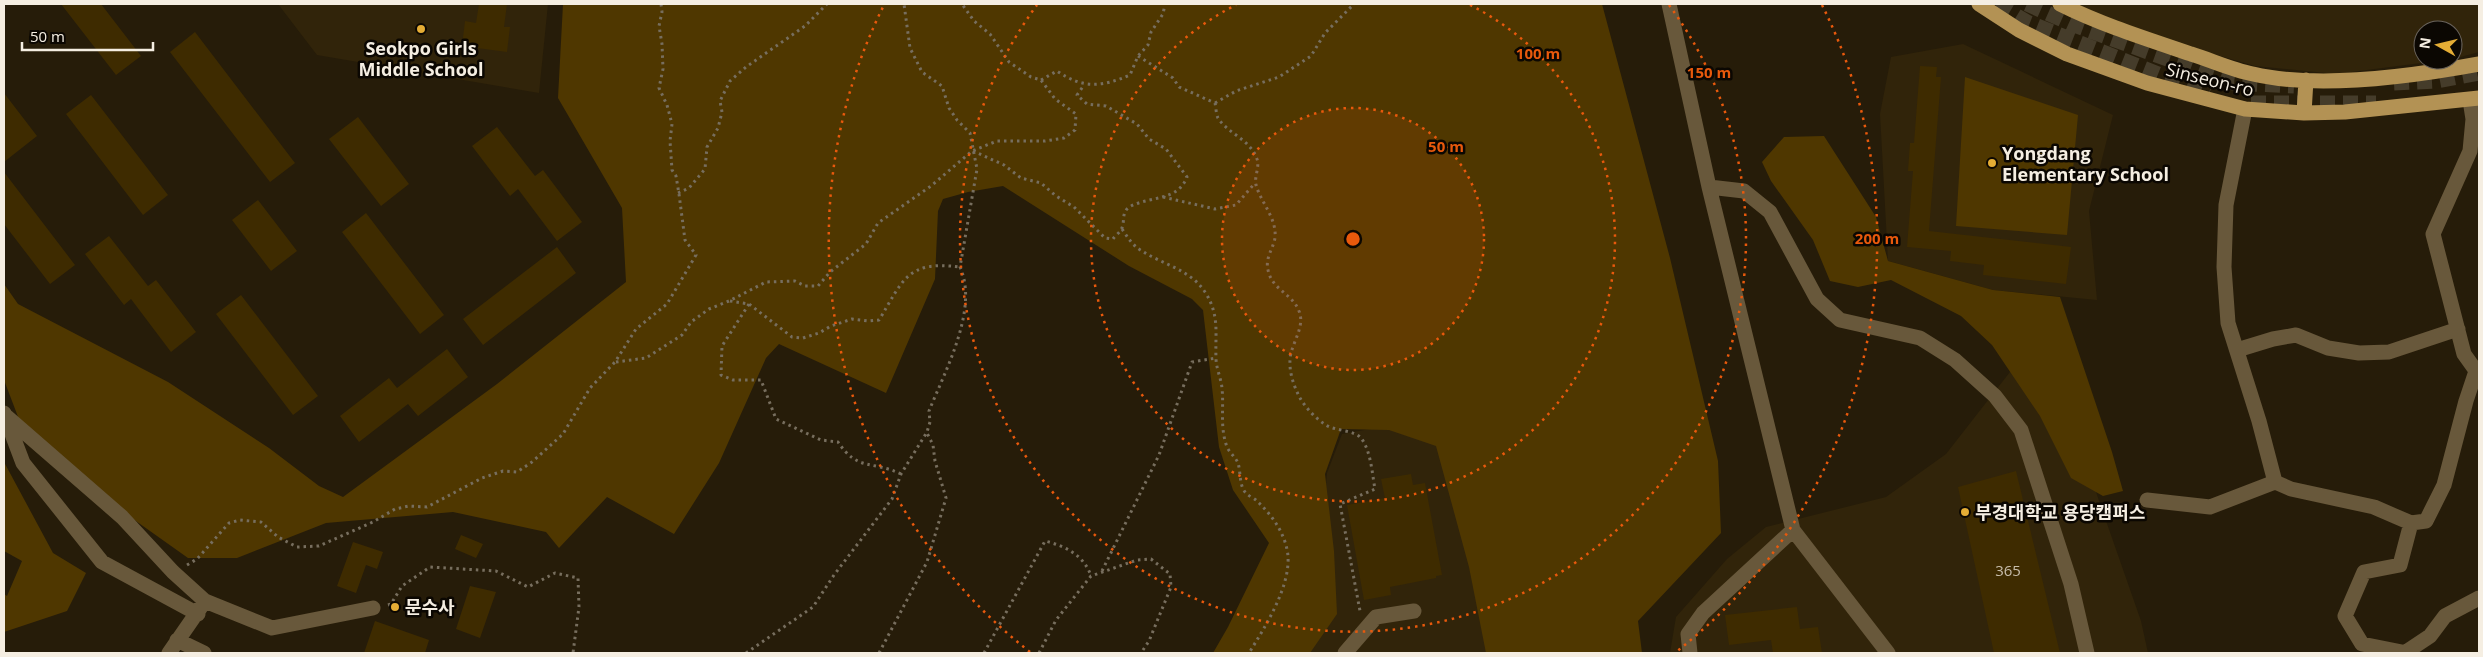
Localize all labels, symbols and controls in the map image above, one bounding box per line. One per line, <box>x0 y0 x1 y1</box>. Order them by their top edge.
scale bar <box>22 20 154 52</box>
north arrow <box>2413 20 2463 70</box>
marker: Seokpo Girls Middle School <box>415 23 427 35</box>
text: 50 m <box>30 26 65 46</box>
place label: Seokpo Girls Middle School <box>359 36 483 81</box>
text: N <box>2414 36 2435 50</box>
text: 100 m <box>1516 43 1560 63</box>
street label: Sinseon-ro <box>2163 56 2257 102</box>
text: 150 m <box>1687 62 1731 82</box>
text: 50 m <box>1428 136 1464 156</box>
place label: Yongdang Elementary School <box>2002 141 2169 186</box>
marker: Yongdang Elementary School <box>1986 157 1998 169</box>
text: 200 m <box>1855 228 1899 248</box>
centre of rings <box>1344 230 1362 248</box>
place label: 부경대학교 용당캠퍼스 <box>1975 500 2145 524</box>
marker: 부경대학교 용당캠퍼스 <box>1959 506 1971 518</box>
house number: 365 <box>1995 560 2021 580</box>
place label: 문수사 <box>405 595 455 619</box>
marker: 문수사 <box>389 601 401 613</box>

